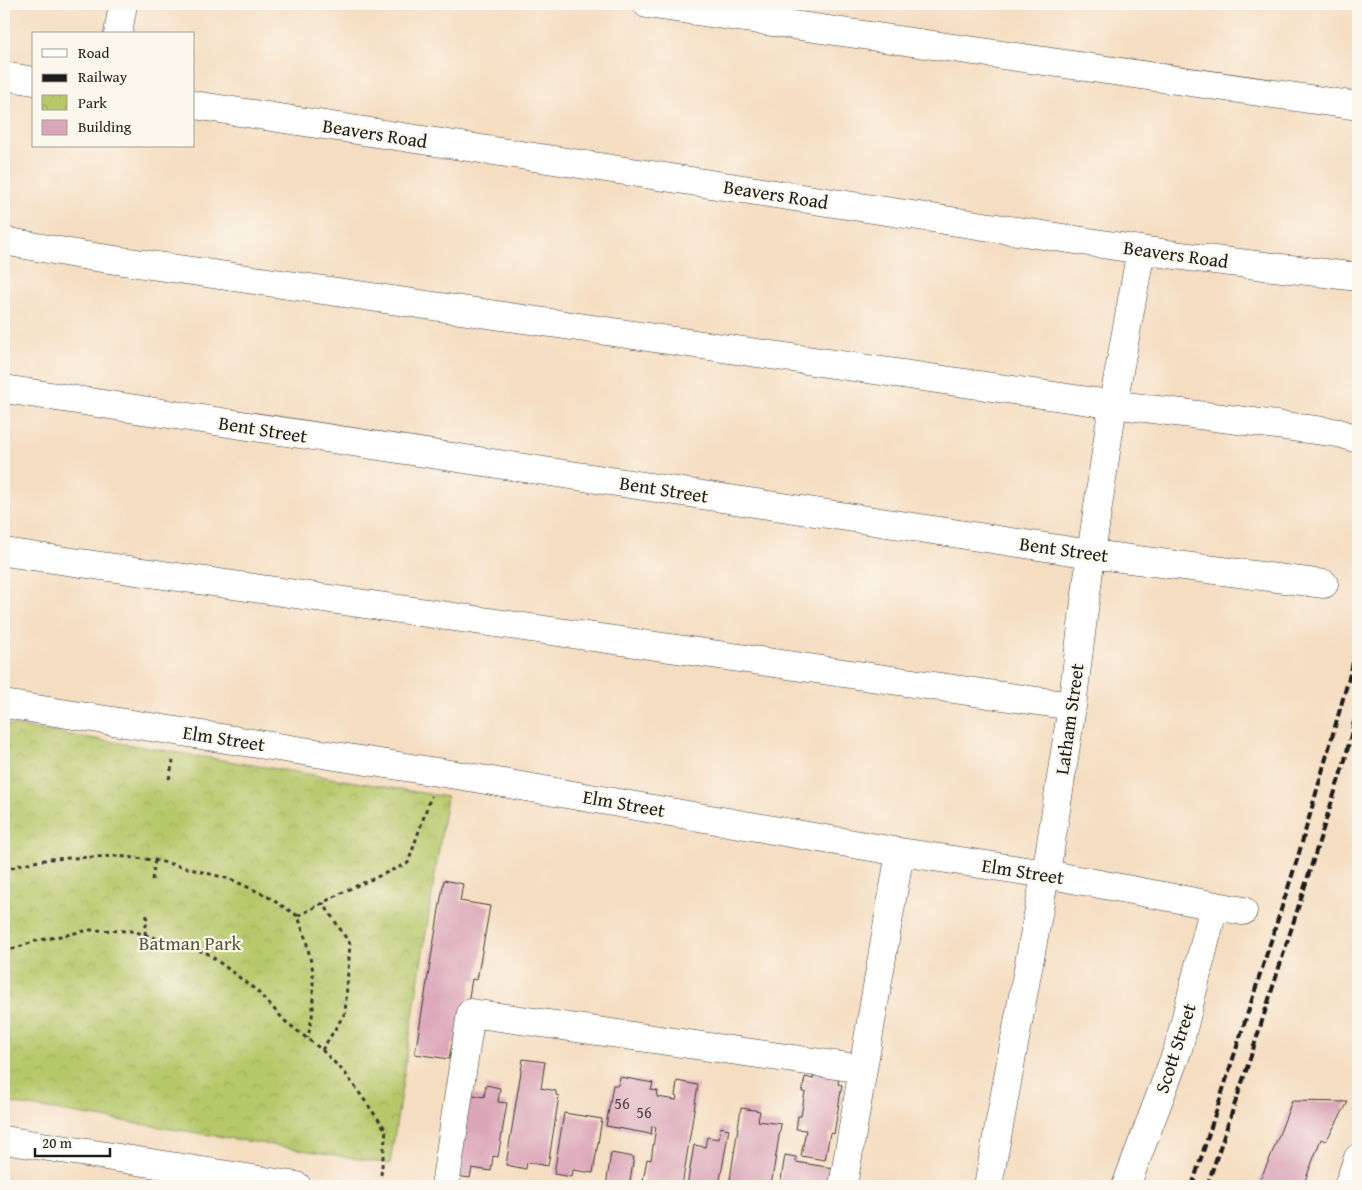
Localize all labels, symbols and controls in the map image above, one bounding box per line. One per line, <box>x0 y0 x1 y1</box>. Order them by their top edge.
legend <box>32 32 195 148</box>
text: Road <box>78 42 109 63</box>
text: Railway <box>78 66 128 87</box>
text: Park <box>78 92 107 113</box>
street label: Beavers Road <box>321 111 430 155</box>
text: Building <box>78 116 132 137</box>
street label: Beavers Road <box>722 172 831 216</box>
street label: Beavers Road <box>1122 233 1231 275</box>
street label: Bent Street <box>217 408 310 450</box>
street label: Bent Street <box>618 468 711 510</box>
street label: Bent Street <box>1018 529 1110 569</box>
street label: Latham Street <box>1047 661 1091 777</box>
street label: Elm Street <box>181 718 267 758</box>
street label: Elm Street <box>581 782 667 824</box>
street label: Elm Street <box>980 851 1066 891</box>
park label: Batman Park <box>139 929 242 957</box>
street label: Scott Street <box>1147 999 1203 1097</box>
house number: 56 <box>614 1091 630 1115</box>
house number: 56 <box>636 1100 652 1124</box>
scale bar <box>35 1125 110 1157</box>
text: 20 m <box>42 1132 73 1153</box>

